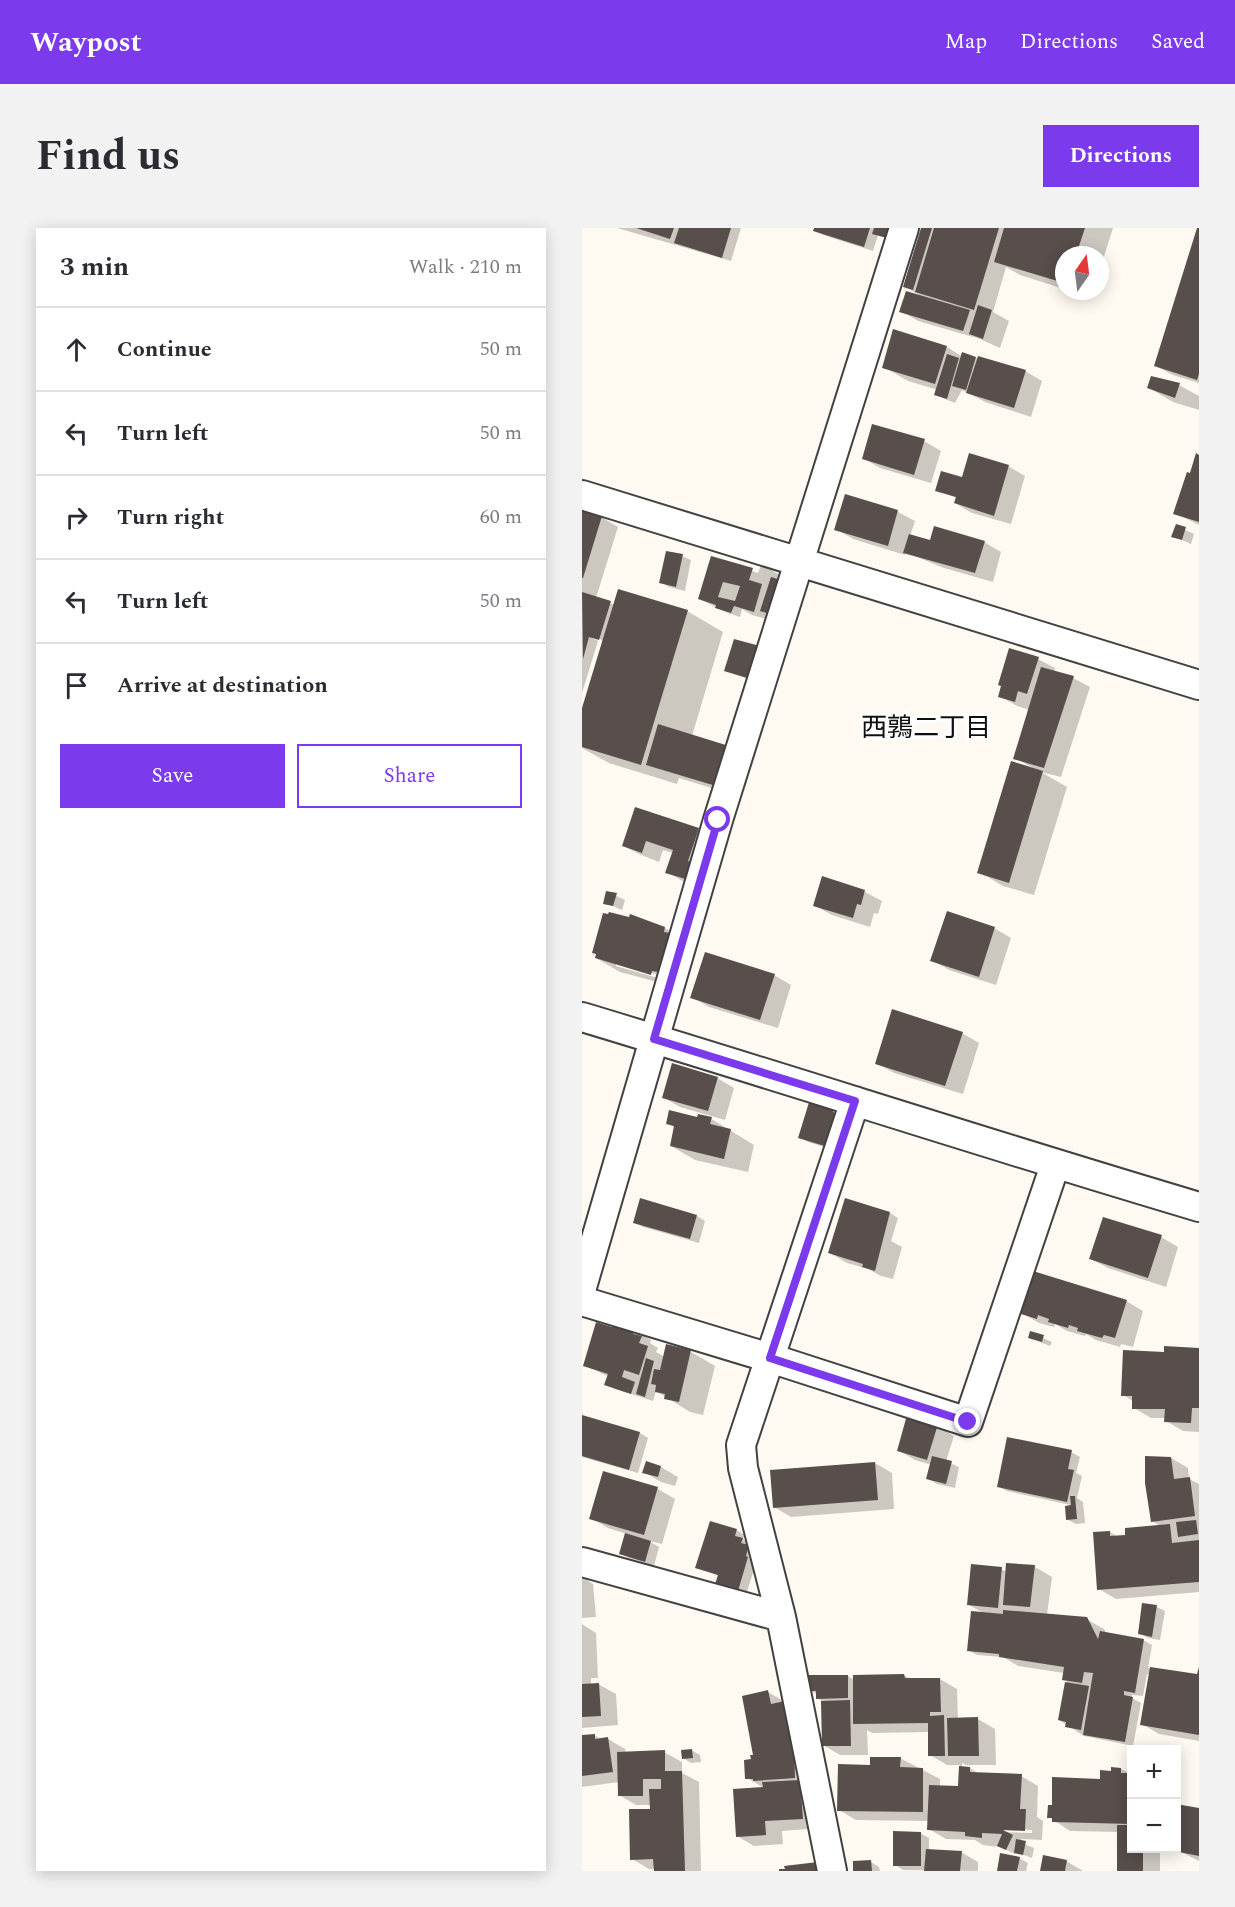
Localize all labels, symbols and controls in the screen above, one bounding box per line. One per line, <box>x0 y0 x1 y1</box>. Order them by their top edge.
text: Waypost <box>30 21 141 64</box>
text: Map <box>945 26 987 58</box>
text: Directions <box>1020 26 1118 58</box>
text: Saved <box>1151 26 1205 58</box>
text: Find us <box>36 125 180 188</box>
button: Directions <box>1043 125 1199 187</box>
north arrow <box>1055 246 1109 300</box>
text: 3 min <box>60 247 129 287</box>
text: Walk · 210 m <box>409 252 522 282</box>
icon: ahead <box>60 333 93 366</box>
text: Continue <box>117 333 212 366</box>
text: 50 m <box>480 334 522 364</box>
icon: left <box>60 417 93 450</box>
text: Turn left <box>117 417 209 450</box>
text: 50 m <box>480 418 522 448</box>
icon: right <box>60 501 93 534</box>
text: Turn right <box>117 501 224 534</box>
text: 60 m <box>480 502 522 532</box>
icon: left <box>60 585 93 618</box>
text: Turn left <box>117 585 209 618</box>
text: 50 m <box>480 586 522 616</box>
icon: arrive <box>60 669 93 702</box>
text: Arrive at destination <box>117 669 328 702</box>
district label: 西鶉二丁目 <box>861 708 991 748</box>
button: Save <box>60 744 285 808</box>
button: Share <box>297 744 522 808</box>
route start <box>704 806 730 832</box>
route end <box>954 1408 980 1434</box>
map controls <box>1127 1745 1181 1853</box>
button: + <box>1127 1745 1181 1799</box>
button: − <box>1127 1799 1181 1853</box>

